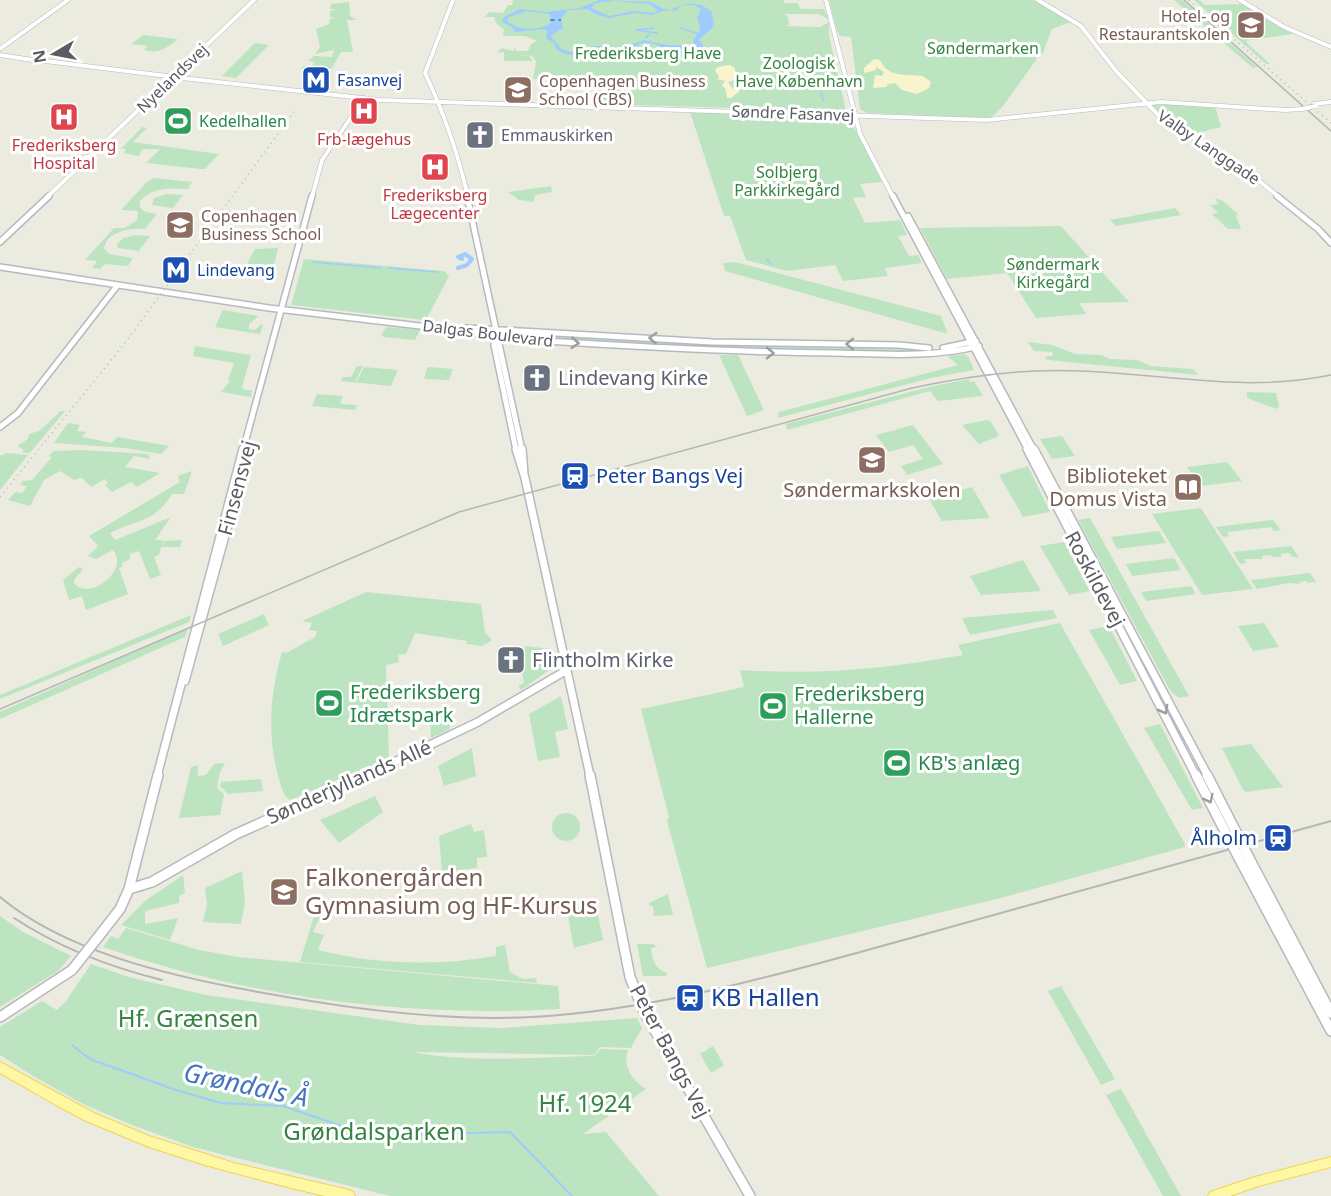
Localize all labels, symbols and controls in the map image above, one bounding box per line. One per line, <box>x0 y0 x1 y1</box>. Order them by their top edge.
place label: Hotel- og Restaurantskolen <box>1099 5 1230 45</box>
school or university icon: Hotel- og Restaurantskolen <box>1235 9 1267 41</box>
north arrow <box>24 24 84 84</box>
park label: Søndermarken <box>927 37 1039 59</box>
street label: Nyelandsvej <box>132 38 212 118</box>
park label: Frederiksberg Have <box>575 42 721 64</box>
text: N <box>27 48 51 65</box>
park label: Zoologisk Have København <box>735 52 863 92</box>
metro station icon: Fasanvej <box>300 64 332 96</box>
place label: Fasanvej <box>337 69 402 91</box>
place label: Copenhagen Business School (CBS) <box>539 70 706 110</box>
school or university icon: Copenhagen Business School (CBS) <box>502 74 534 106</box>
hospital icon: Frb-lægehus <box>348 95 380 127</box>
street label: Søndre Fasanvej <box>731 100 855 126</box>
hospital icon: Frederiksberg Hospital <box>48 101 80 133</box>
sports icon: Kedelhallen <box>162 105 194 137</box>
street label: Valby Langgade <box>1154 105 1264 189</box>
place label: Kedelhallen <box>199 110 287 132</box>
church icon: Emmauskirken <box>464 119 496 151</box>
place label: Emmauskirken <box>501 124 613 146</box>
place label: Frb-lægehus <box>317 128 411 150</box>
place label: Frederiksberg Hospital <box>12 134 116 174</box>
hospital icon: Frederiksberg Lægecenter <box>419 151 451 183</box>
park label: Solbjerg Parkkirkegård <box>734 161 840 201</box>
place label: Frederiksberg Lægecenter <box>383 184 487 224</box>
place label: Copenhagen Business School <box>201 205 321 245</box>
school or university icon: Copenhagen Business School <box>164 209 196 241</box>
park label: Søndermark Kirkegård <box>1007 253 1100 293</box>
metro station icon: Lindevang <box>160 254 192 286</box>
place label: Lindevang <box>197 259 275 281</box>
street label: Dalgas Boulevard <box>421 314 555 352</box>
one-way arrow <box>649 332 658 345</box>
one-way arrow <box>571 336 580 349</box>
one-way arrow <box>845 338 854 350</box>
one-way arrow <box>766 346 775 359</box>
church icon: Lindevang Kirke <box>521 362 553 394</box>
place label: Lindevang Kirke <box>558 364 708 391</box>
street label: Finsensvej <box>211 437 262 538</box>
school or university icon: Søndermarkskolen <box>856 444 888 476</box>
station icon: Peter Bangs Vej <box>559 460 591 492</box>
place label: Peter Bangs Vej <box>596 462 743 489</box>
place label: Biblioteket Domus Vista <box>1049 462 1167 512</box>
library icon: Biblioteket Domus Vista <box>1172 471 1204 503</box>
place label: Søndermarkskolen <box>783 476 961 503</box>
street label: Roskildevej <box>1059 526 1132 631</box>
church icon: Flintholm Kirke <box>495 644 527 676</box>
place label: Flintholm Kirke <box>532 646 674 673</box>
place label: Frederiksberg Idrætspark <box>350 678 481 728</box>
place label: Frederiksberg Hallerne <box>794 680 925 730</box>
sports icon: Frederiksberg Idrætspark <box>313 687 345 719</box>
sports icon: Frederiksberg Hallerne <box>757 690 789 722</box>
one-way arrow <box>1156 704 1168 715</box>
street label: Sønderjyllands Allé <box>262 733 436 830</box>
sports icon: KB's anlæg <box>881 747 913 779</box>
place label: KB's anlæg <box>918 749 1020 776</box>
one-way arrow <box>1202 792 1213 803</box>
station icon: Ålholm <box>1262 822 1294 854</box>
place label: Ålholm <box>1191 824 1257 851</box>
place label: Falkonergården Gymnasium og HF-Kursus <box>305 860 598 921</box>
school or university icon: Falkonergården Gymnasium og HF-Kursus <box>268 876 300 908</box>
street label: Peter Bangs Vej <box>624 980 717 1122</box>
place label: KB Hallen <box>711 980 820 1013</box>
station icon: KB Hallen <box>674 982 706 1014</box>
park label: Hf. Grænsen <box>118 1001 258 1034</box>
water label: Grøndals Å <box>181 1053 312 1115</box>
park label: Hf. 1924 <box>538 1086 632 1119</box>
park label: Grøndalsparken <box>283 1114 465 1147</box>

